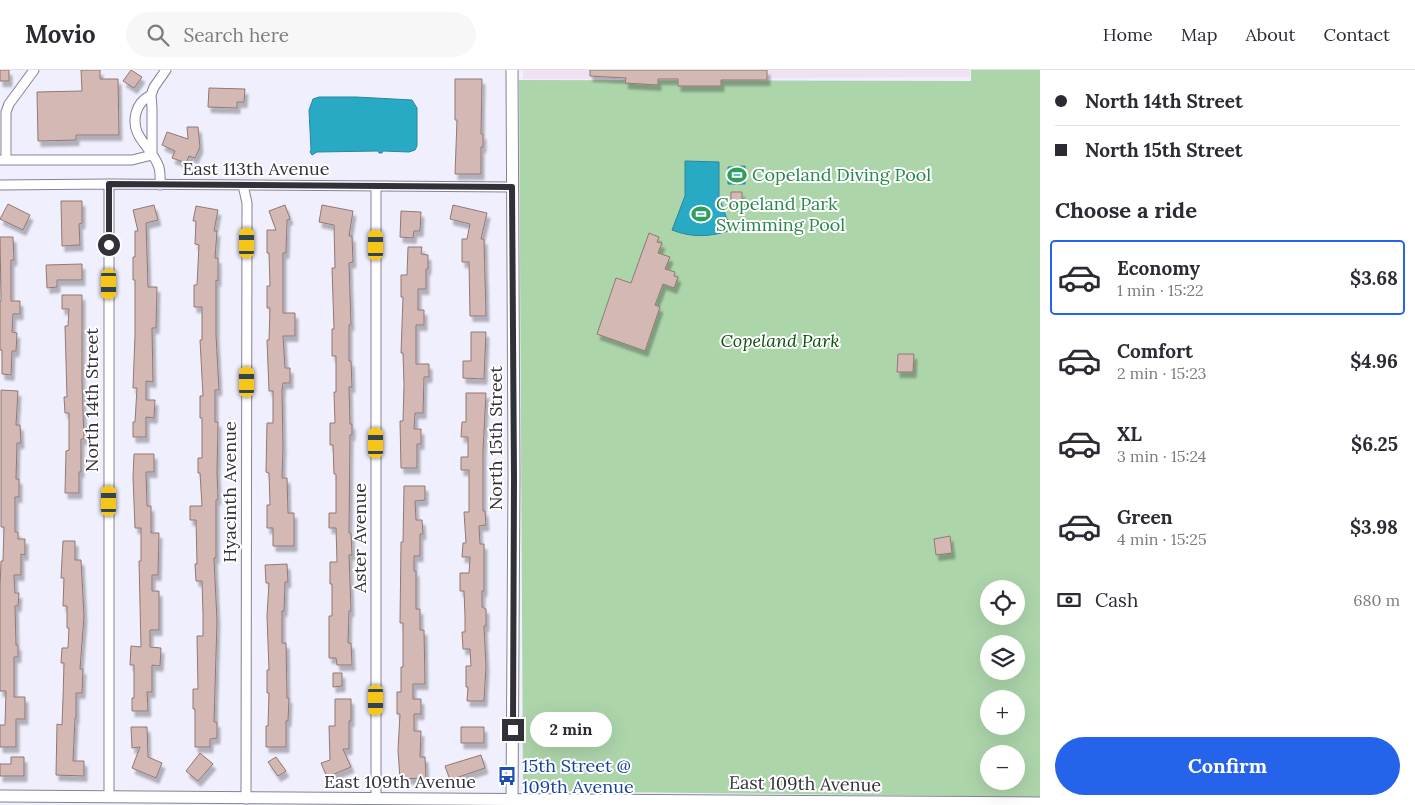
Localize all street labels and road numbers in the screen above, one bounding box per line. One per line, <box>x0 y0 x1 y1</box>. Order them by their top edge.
street label: East 113th Avenue <box>182 157 330 180</box>
street label: North 14th Street <box>80 328 103 472</box>
street label: North 15th Street <box>484 366 507 510</box>
street label: Hyacinth Avenue <box>218 421 241 563</box>
street label: Aster Avenue <box>348 483 371 594</box>
street label: East 109th Avenue <box>324 770 476 793</box>
street label: East 109th Avenue <box>729 771 882 796</box>

